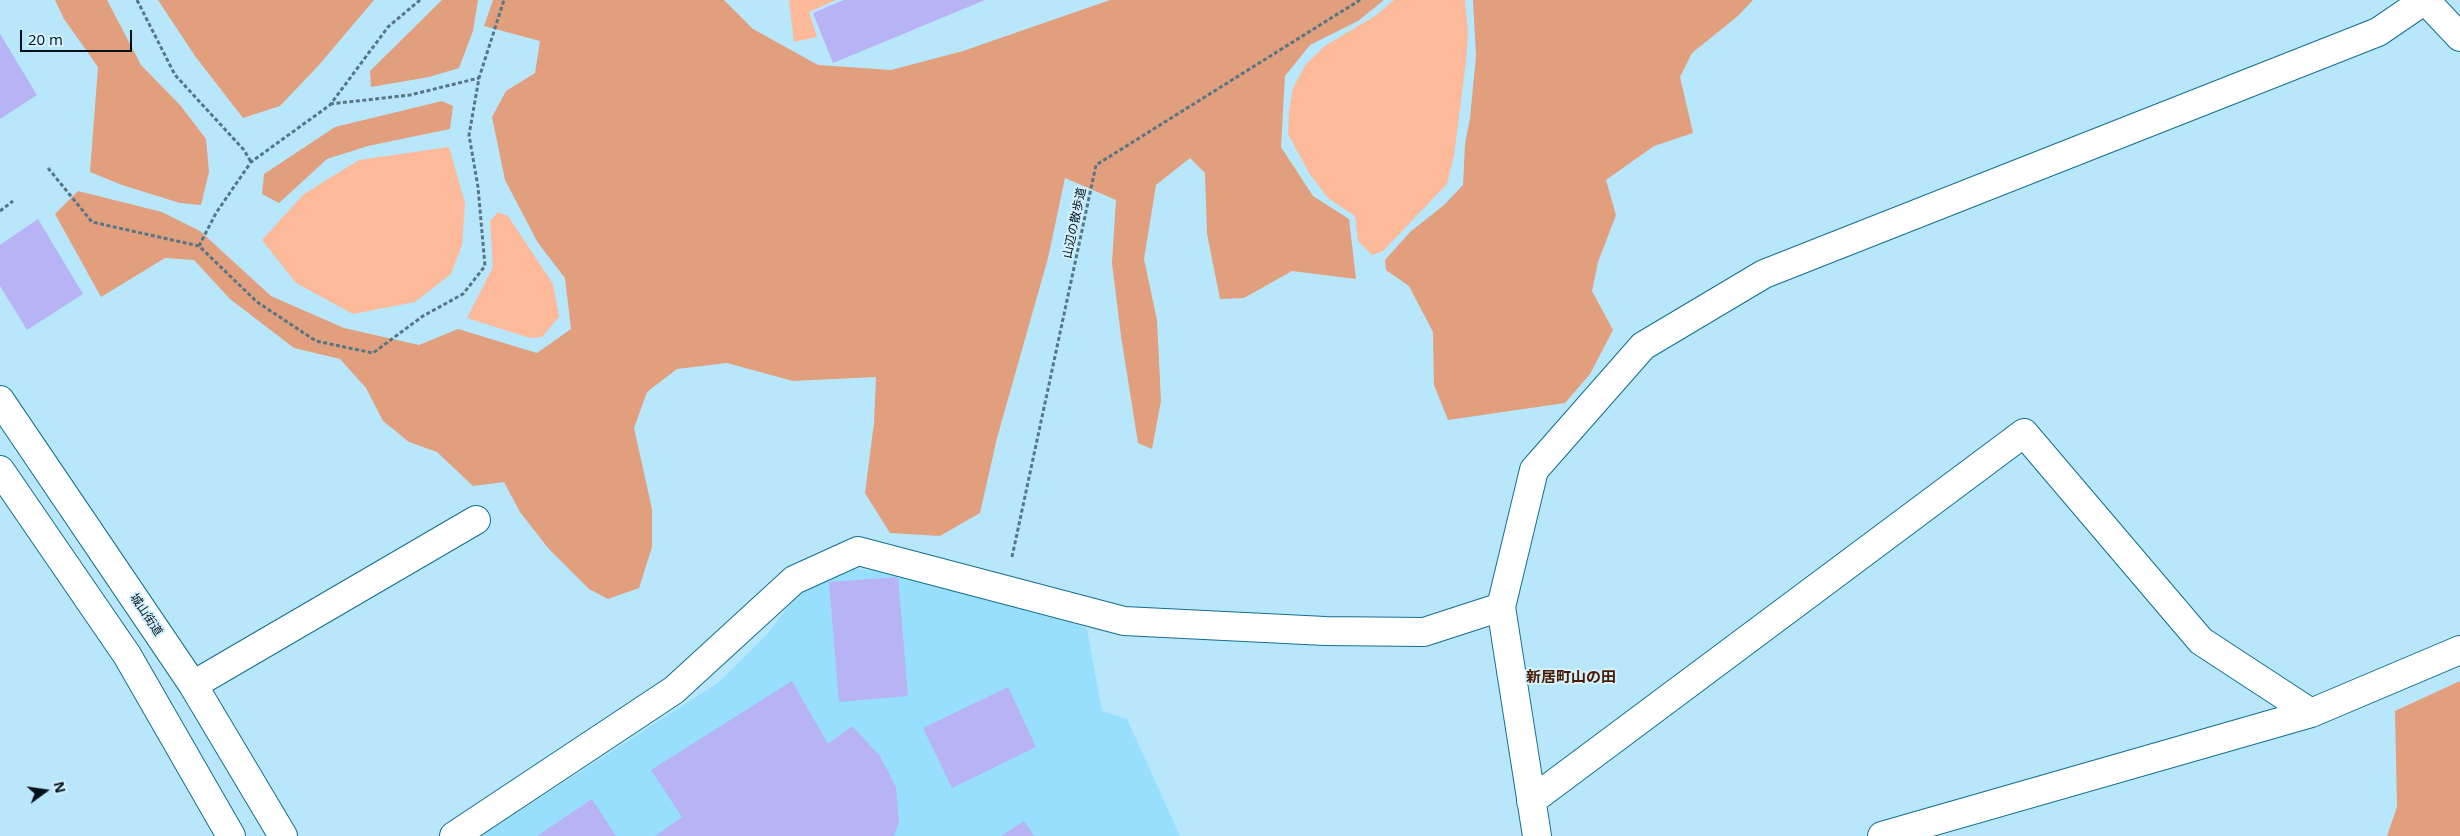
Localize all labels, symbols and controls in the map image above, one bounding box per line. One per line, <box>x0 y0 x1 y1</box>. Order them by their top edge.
scale bar <box>22 20 135 52</box>
text: 20 m <box>28 29 63 49</box>
street label: 山辺の散歩道 <box>1060 186 1090 260</box>
street label: 城山街道 <box>127 591 165 639</box>
district label: 新居町山の田 <box>1526 669 1616 687</box>
north arrow <box>20 766 70 816</box>
text: N <box>49 779 71 795</box>

